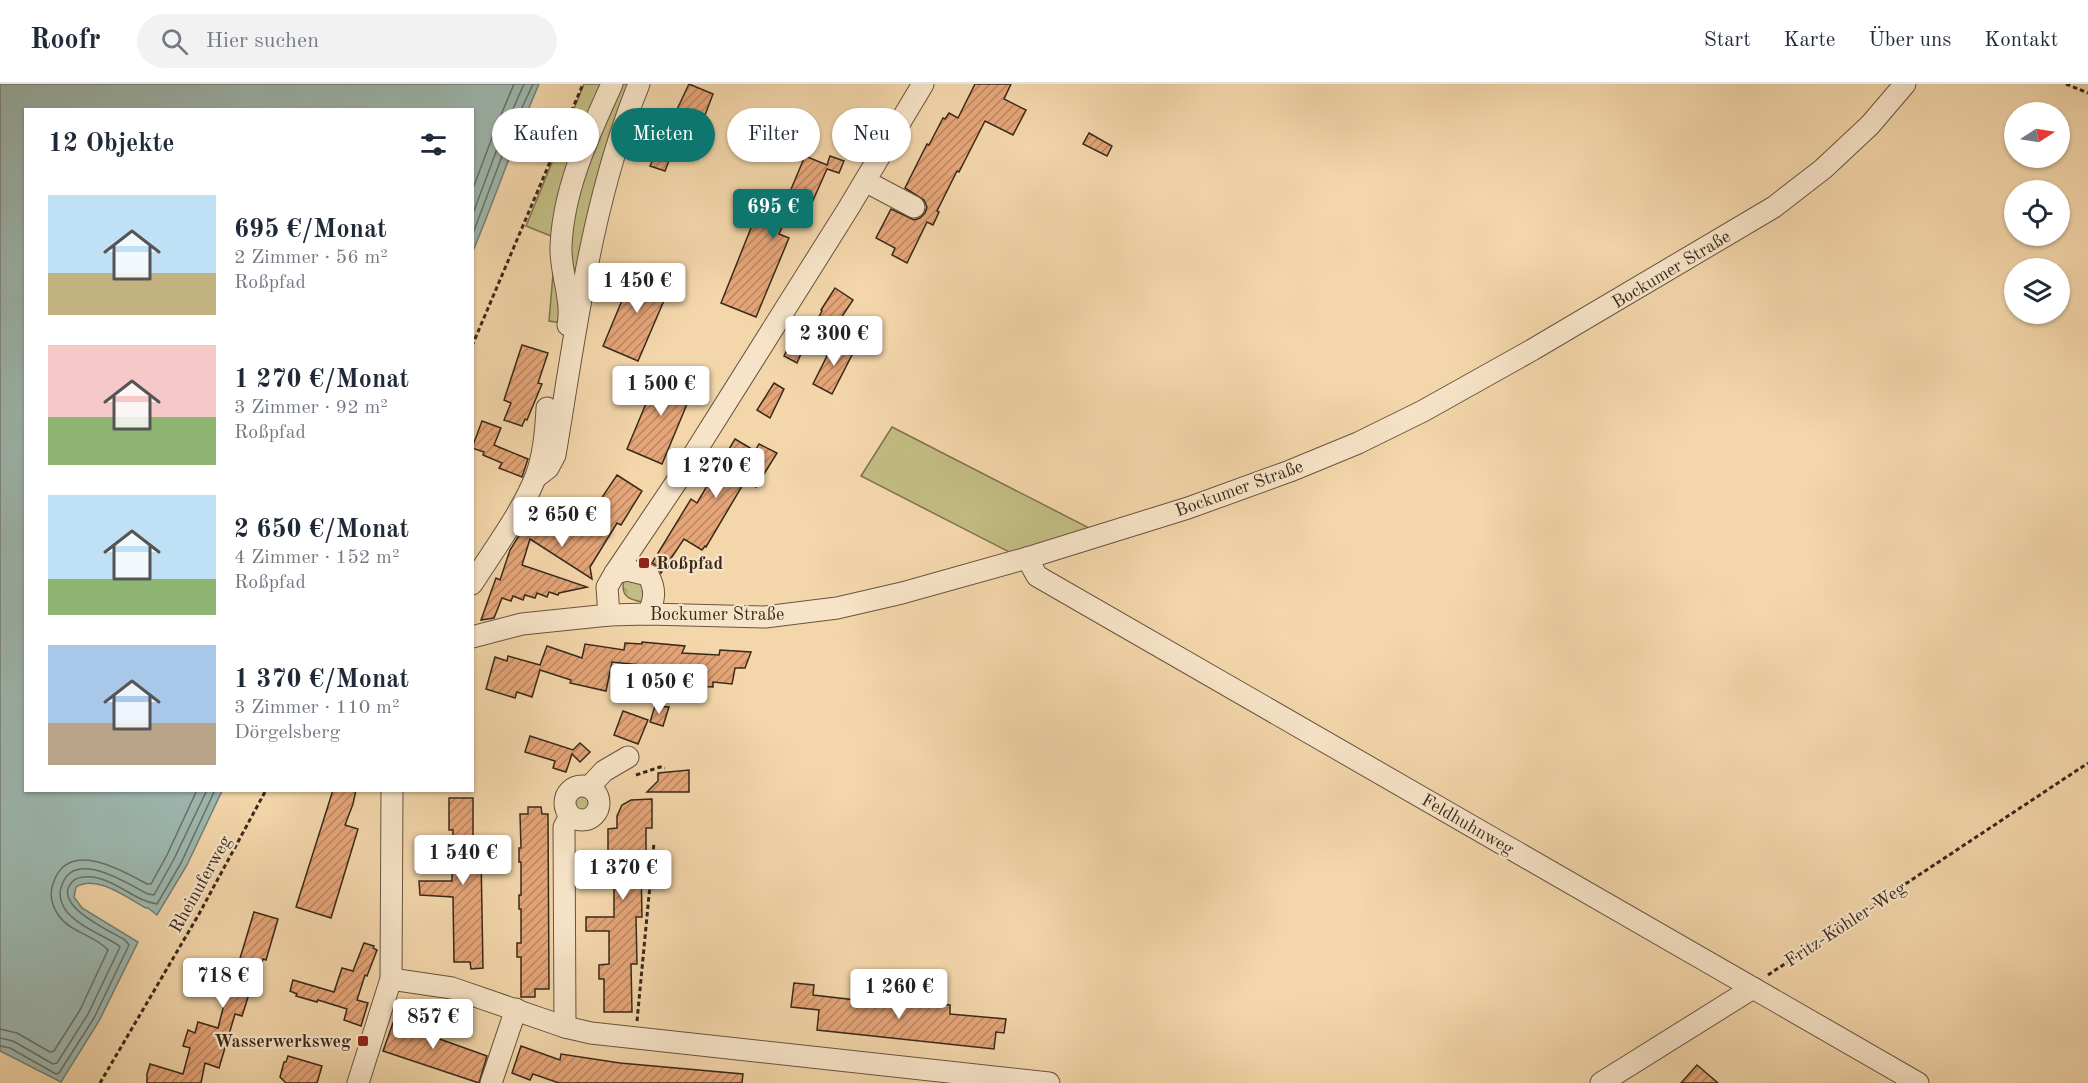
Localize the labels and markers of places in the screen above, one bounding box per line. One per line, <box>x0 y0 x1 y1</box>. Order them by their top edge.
pin: 695 € <box>731 189 815 240</box>
pin: 1 450 € <box>582 263 692 314</box>
pin: 2 300 € <box>779 316 889 367</box>
pin: 1 500 € <box>606 366 716 417</box>
pin: 1 270 € <box>661 448 771 499</box>
pin: 2 650 € <box>507 497 617 548</box>
place label: Roßpfad <box>656 555 723 573</box>
marker: Roßpfad <box>637 556 651 570</box>
pin: 1 050 € <box>604 664 714 715</box>
pin: 1 540 € <box>408 835 518 886</box>
pin: 1 370 € <box>568 850 678 901</box>
pin: 718 € <box>181 958 265 1009</box>
pin: 1 260 € <box>844 969 954 1020</box>
pin: 857 € <box>391 999 475 1050</box>
place label: Wasserwerksweg <box>214 1033 351 1051</box>
marker: Wasserwerksweg <box>356 1034 370 1048</box>

